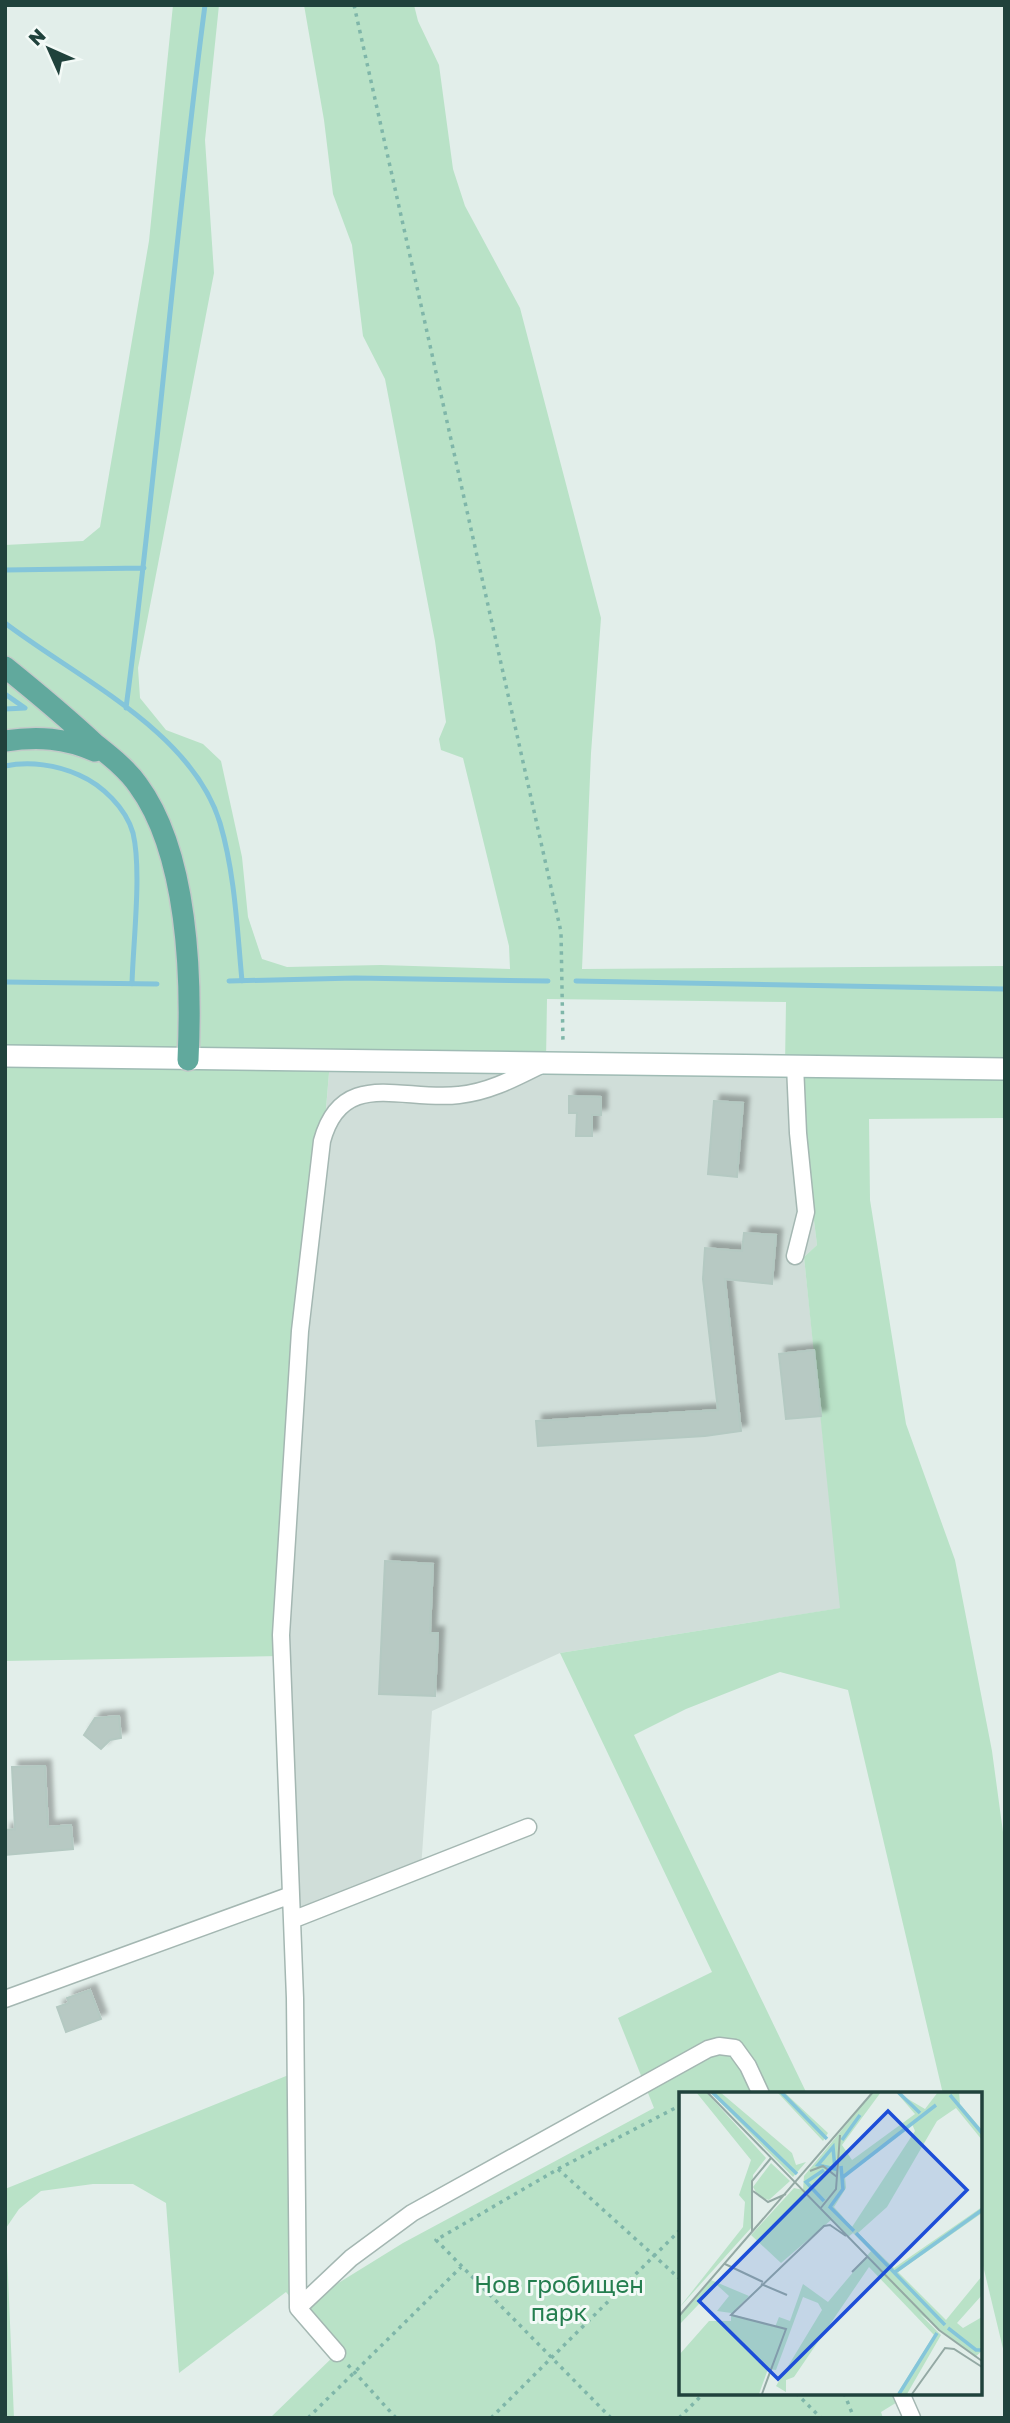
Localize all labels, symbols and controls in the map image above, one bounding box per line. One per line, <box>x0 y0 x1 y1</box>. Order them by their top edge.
north arrow <box>14 14 84 84</box>
text: N <box>23 23 50 50</box>
inset map <box>679 2092 982 2395</box>
park label: Нов гробищен парк <box>474 2269 644 2326</box>

